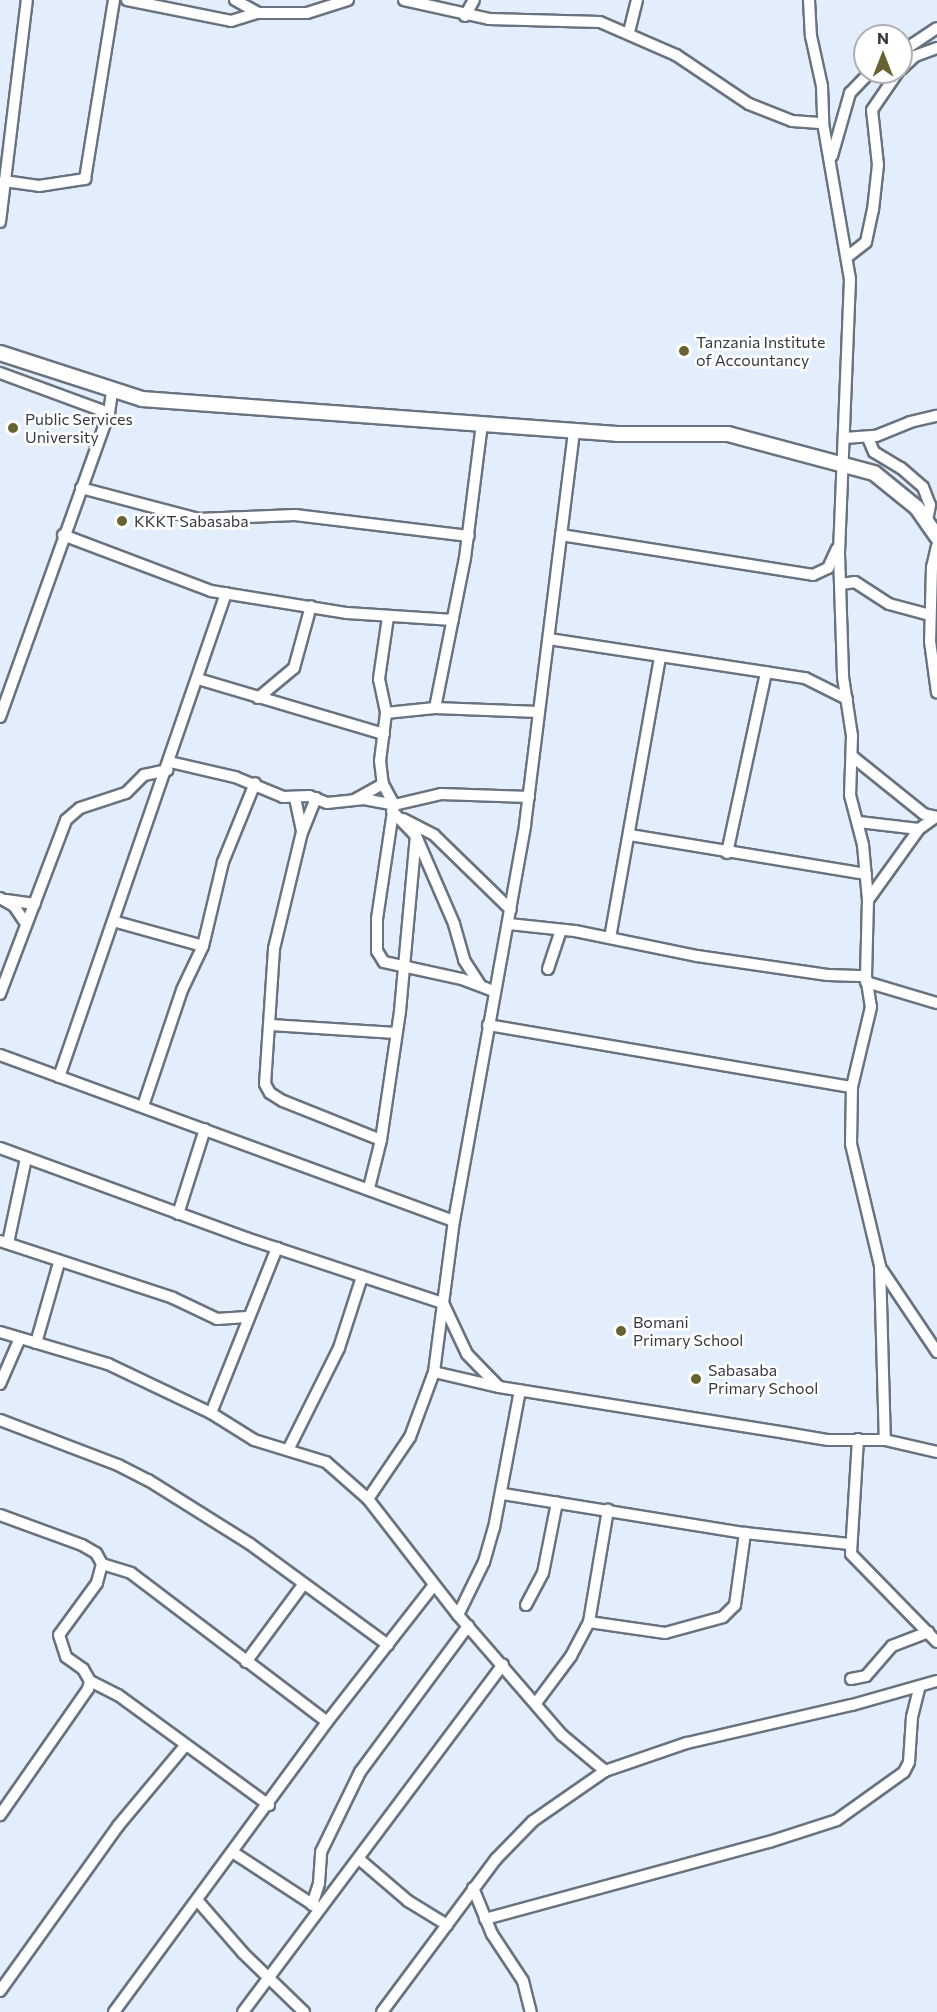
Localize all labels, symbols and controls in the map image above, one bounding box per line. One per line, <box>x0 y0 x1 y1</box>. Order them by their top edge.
north arrow <box>853 24 913 84</box>
text: N <box>877 28 889 47</box>
place label: Tanzania Institute of Accountancy <box>696 332 825 370</box>
marker: Tanzania Institute of Accountancy <box>677 344 691 358</box>
place label: Public Services University <box>25 409 133 447</box>
marker: Public Services University <box>6 421 20 435</box>
place label: KKKT Sabasaba <box>134 511 249 531</box>
marker: KKKT Sabasaba <box>115 514 129 528</box>
place label: Bomani Primary School <box>633 1312 743 1350</box>
marker: Bomani Primary School <box>614 1324 628 1338</box>
place label: Sabasaba Primary School <box>708 1360 818 1398</box>
marker: Sabasaba Primary School <box>689 1372 703 1386</box>

